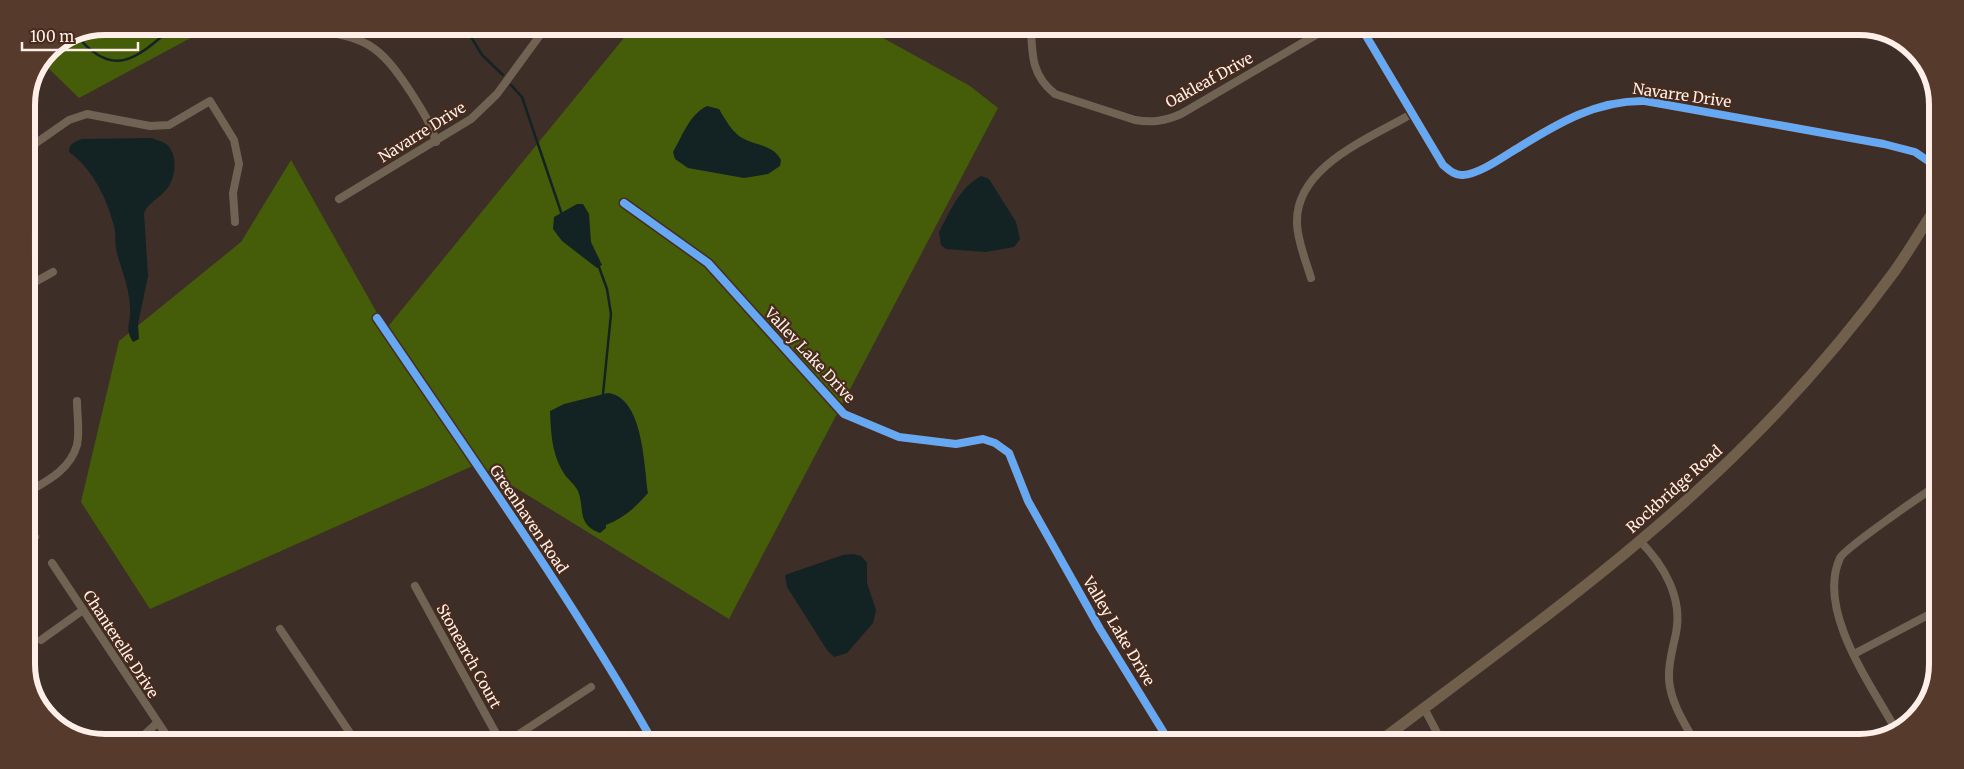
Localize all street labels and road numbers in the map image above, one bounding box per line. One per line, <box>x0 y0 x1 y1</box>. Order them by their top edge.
street label: Oakleaf Drive <box>1162 48 1256 112</box>
street label: Navarre Drive <box>1632 79 1733 111</box>
street label: Navarre Drive <box>375 98 469 166</box>
street label: Valley Lake Drive <box>760 302 859 407</box>
street label: Rockbridge Road <box>1622 441 1726 537</box>
street label: Greenhaven Road <box>486 461 572 577</box>
street label: Valley Lake Drive <box>1078 572 1159 689</box>
street label: Chanterelle Drive <box>79 587 163 702</box>
street label: Stonearch Court <box>432 601 506 712</box>

